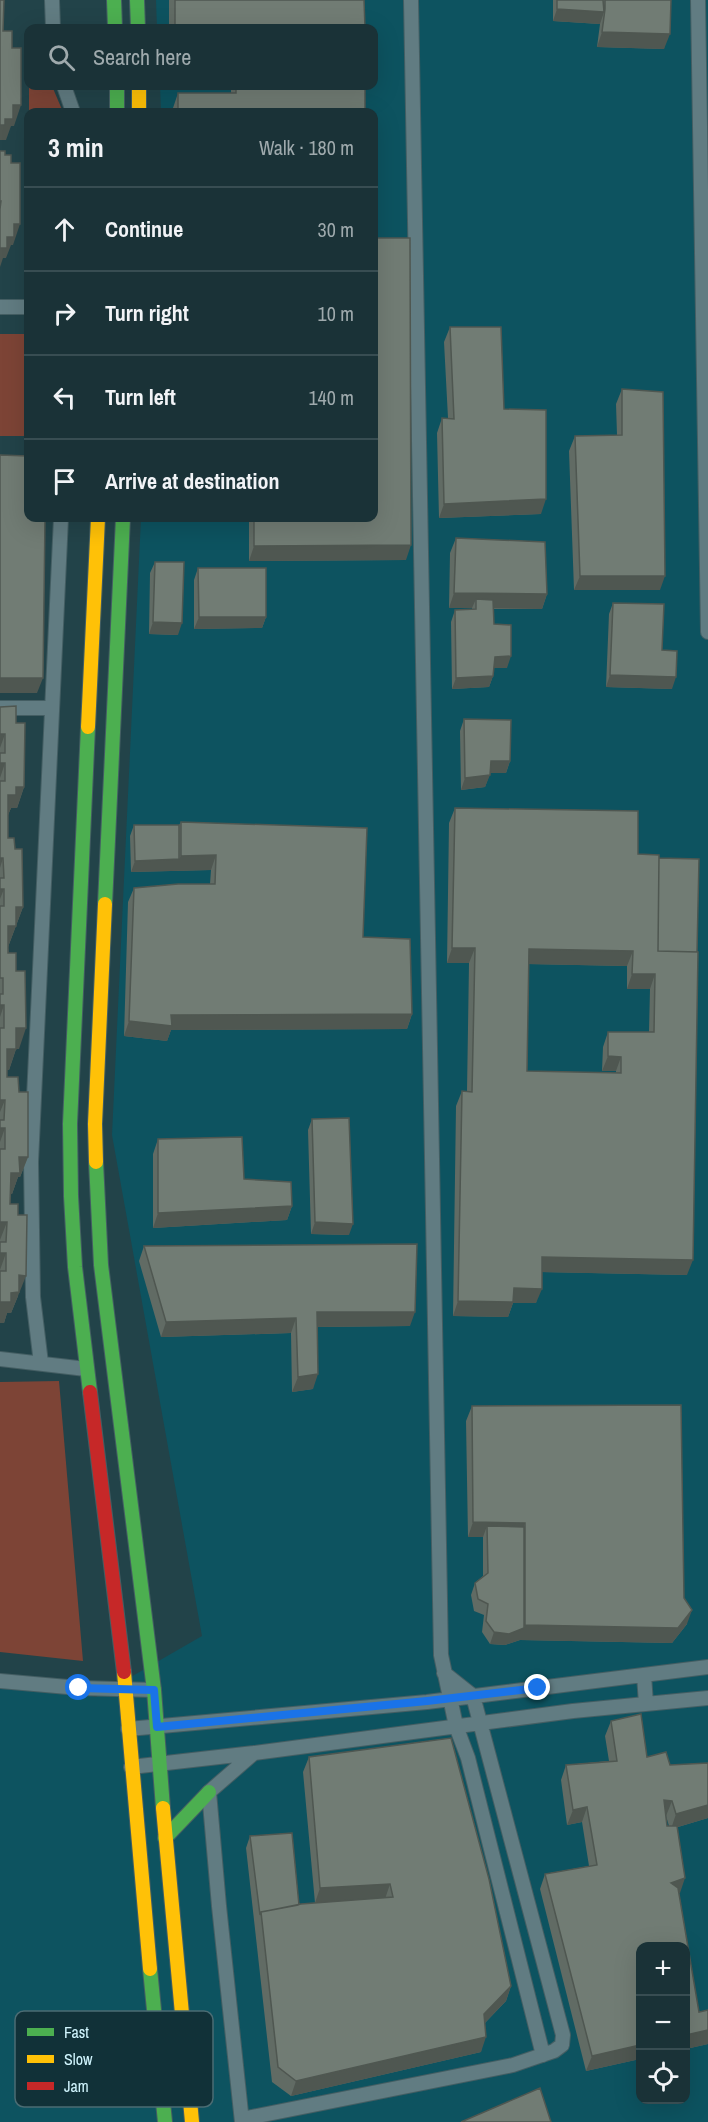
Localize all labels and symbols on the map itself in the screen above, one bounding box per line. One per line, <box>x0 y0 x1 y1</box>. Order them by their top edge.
route start <box>65 1674 91 1700</box>
route end <box>524 1674 550 1700</box>
legend <box>15 2011 213 2107</box>
text: Fast <box>64 2021 89 2043</box>
text: Slow <box>64 2048 93 2070</box>
text: Jam <box>64 2075 89 2097</box>

